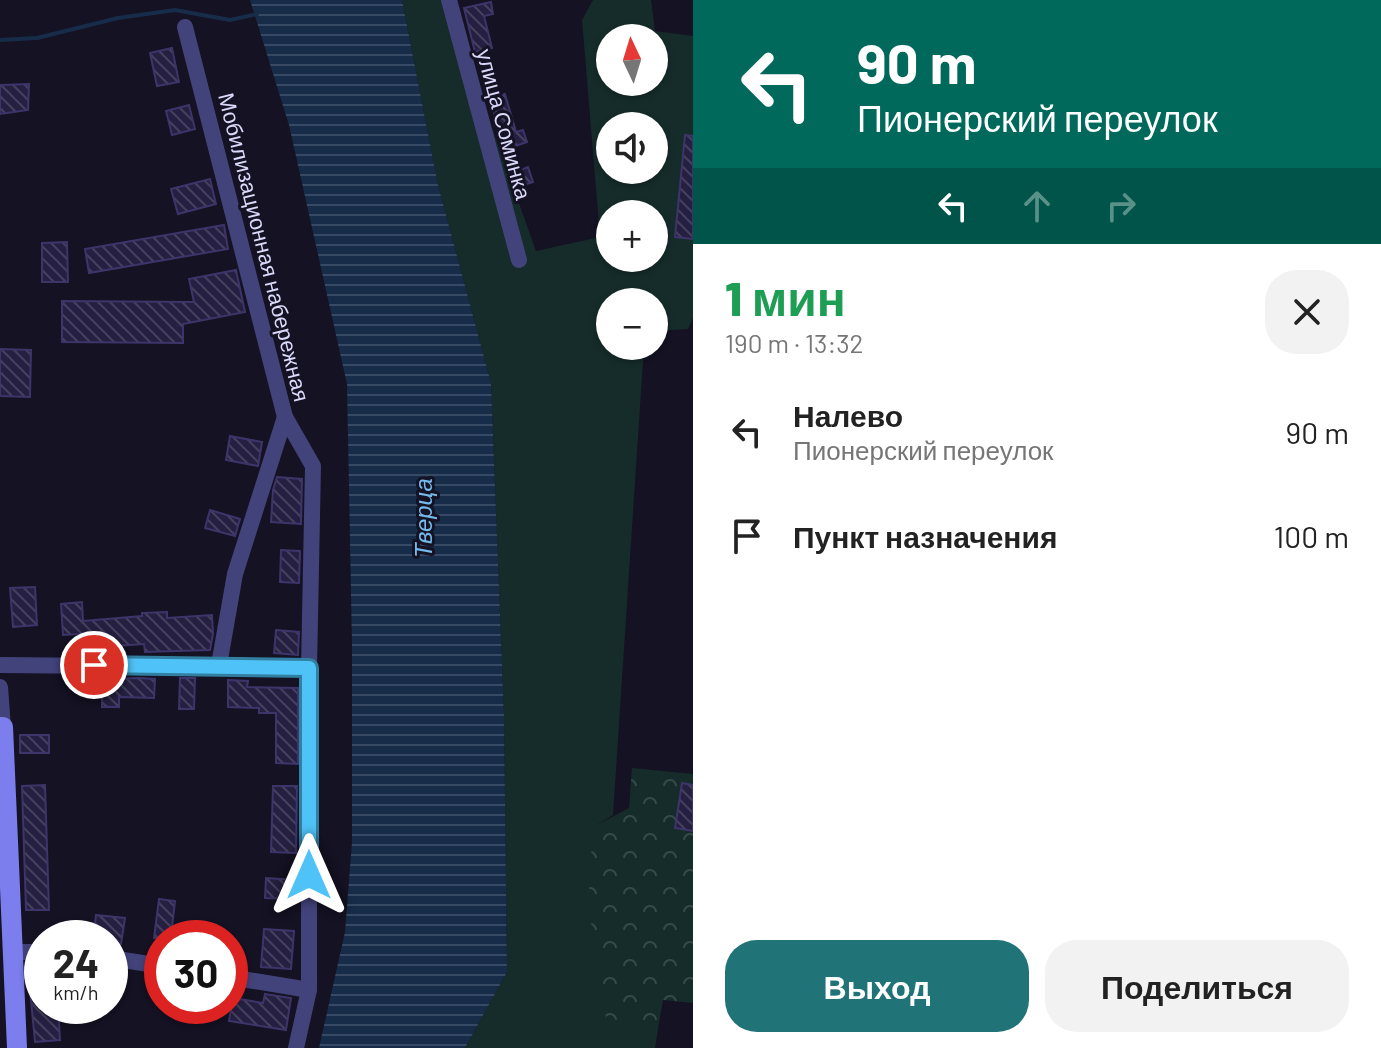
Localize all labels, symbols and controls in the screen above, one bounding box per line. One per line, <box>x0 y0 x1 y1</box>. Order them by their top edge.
north arrow <box>596 24 668 96</box>
map controls <box>596 24 668 360</box>
text: 90 m <box>857 28 977 95</box>
icon: left <box>725 32 829 136</box>
street label: улица Соминка <box>471 46 538 203</box>
street label: Мобилизационная набережная <box>213 90 316 404</box>
text: Пионерский переулок <box>857 96 1218 139</box>
button: sound <box>596 112 668 184</box>
icon: left <box>931 184 975 228</box>
icon: ahead <box>1015 184 1059 228</box>
icon: right <box>1099 184 1143 228</box>
button: + <box>596 200 668 272</box>
text: 1 мин <box>725 268 846 326</box>
button: close <box>1265 270 1349 354</box>
button: − <box>596 288 668 360</box>
text: 190 m · 13:32 <box>725 327 864 358</box>
text: Налево <box>793 397 903 433</box>
icon: left <box>725 410 769 454</box>
text: 90 m <box>1286 414 1349 450</box>
text: Пионерский переулок <box>793 434 1053 465</box>
water label: Тверца <box>408 478 437 558</box>
icon: arrive <box>725 514 769 558</box>
text: Пункт назначения <box>793 518 1057 554</box>
text: 100 m <box>1274 518 1349 554</box>
pin <box>60 631 128 699</box>
icon: arrive <box>72 643 116 687</box>
position arrow <box>267 833 351 917</box>
speed limit sign: 30 <box>144 920 248 1024</box>
text: 24 <box>53 938 99 986</box>
button: Выход <box>725 940 1029 1032</box>
button: Поделиться <box>1045 940 1349 1032</box>
text: km/h <box>53 980 99 1004</box>

